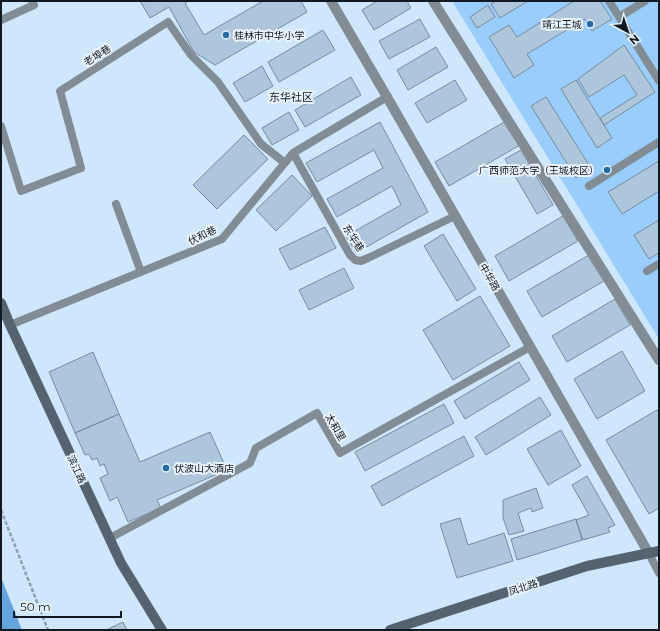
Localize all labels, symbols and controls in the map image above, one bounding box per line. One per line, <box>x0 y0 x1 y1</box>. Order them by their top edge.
north arrow <box>608 12 648 52</box>
place label: 靖江王城 <box>542 18 582 31</box>
marker: 靖江王城 <box>585 19 595 29</box>
place label: 桂林市中华小学 <box>234 29 304 42</box>
marker: 桂林市中华小学 <box>221 30 231 40</box>
text: N <box>627 31 642 48</box>
street label: 老埠巷 <box>81 42 113 69</box>
district label: 东华社区 <box>269 90 313 104</box>
place label: 广西师范大学（王城校区） <box>479 164 599 177</box>
marker: 广西师范大学（王城校区） <box>602 165 612 175</box>
street label: 东华巷 <box>340 222 367 254</box>
street label: 伏和巷 <box>186 223 219 248</box>
street label: 中华路 <box>476 261 503 293</box>
street label: 太和里 <box>322 411 349 443</box>
street label: 滨江路 <box>64 453 89 486</box>
place label: 伏波山大酒店 <box>174 462 234 475</box>
marker: 伏波山大酒店 <box>161 463 171 473</box>
street label: 凤北路 <box>507 577 539 598</box>
scale bar <box>14 593 121 619</box>
text: 50 m <box>20 599 51 614</box>

